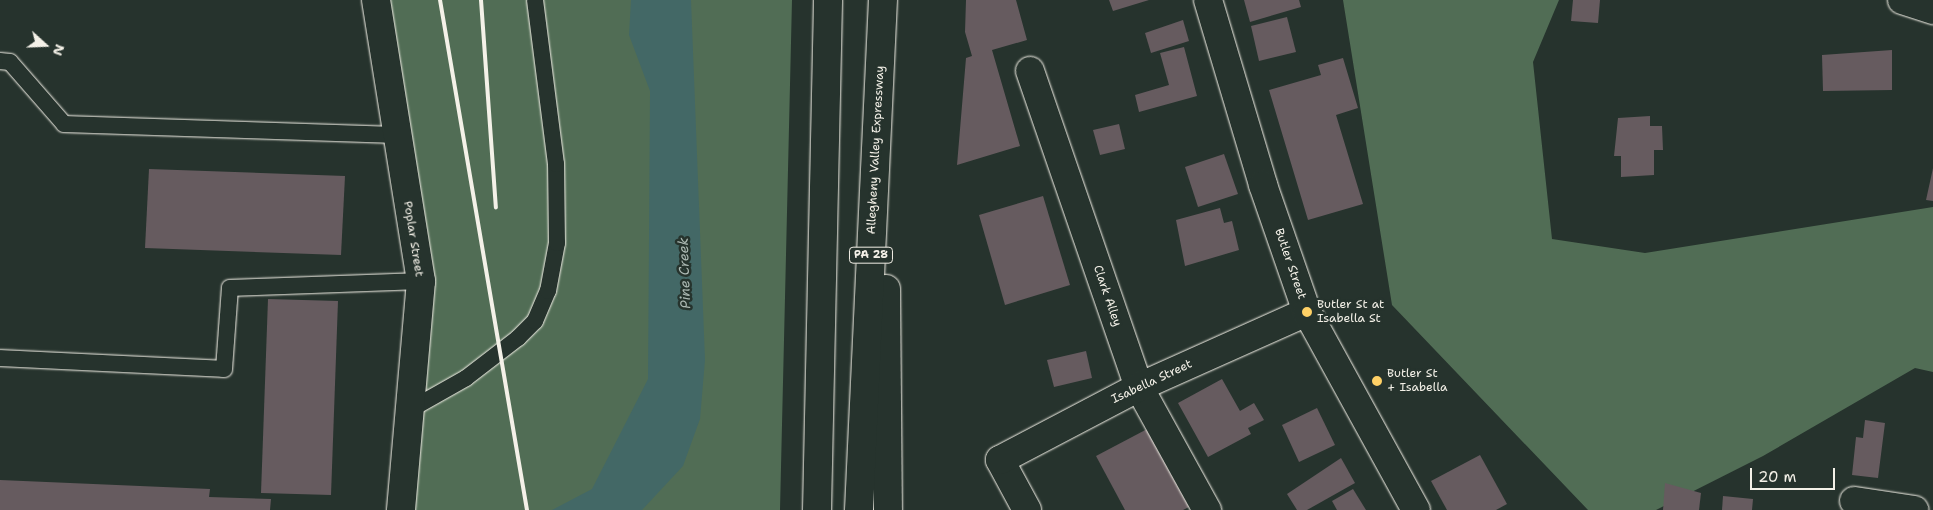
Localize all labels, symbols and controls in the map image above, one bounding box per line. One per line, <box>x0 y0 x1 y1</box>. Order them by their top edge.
north arrow <box>20 20 70 70</box>
text: N <box>49 42 69 58</box>
street label: Allegheny Valley Expressway <box>864 65 888 235</box>
street label: Poplar Street <box>400 200 426 278</box>
street label: Butler Street <box>1271 227 1309 301</box>
water label: Pine Creek <box>674 237 694 309</box>
road number: PA 28 <box>848 246 894 264</box>
street label: Clark Alley <box>1090 264 1124 328</box>
place label: Butler St at Isabella St <box>1317 298 1384 326</box>
marker: Butler St at Isabella St <box>1301 306 1313 318</box>
street label: Isabella Street <box>1109 357 1195 407</box>
place label: Butler St + Isabella <box>1387 367 1447 395</box>
marker: Butler St + Isabella <box>1371 375 1383 387</box>
scale bar <box>1753 458 1838 490</box>
text: 20 m <box>1758 467 1797 487</box>

